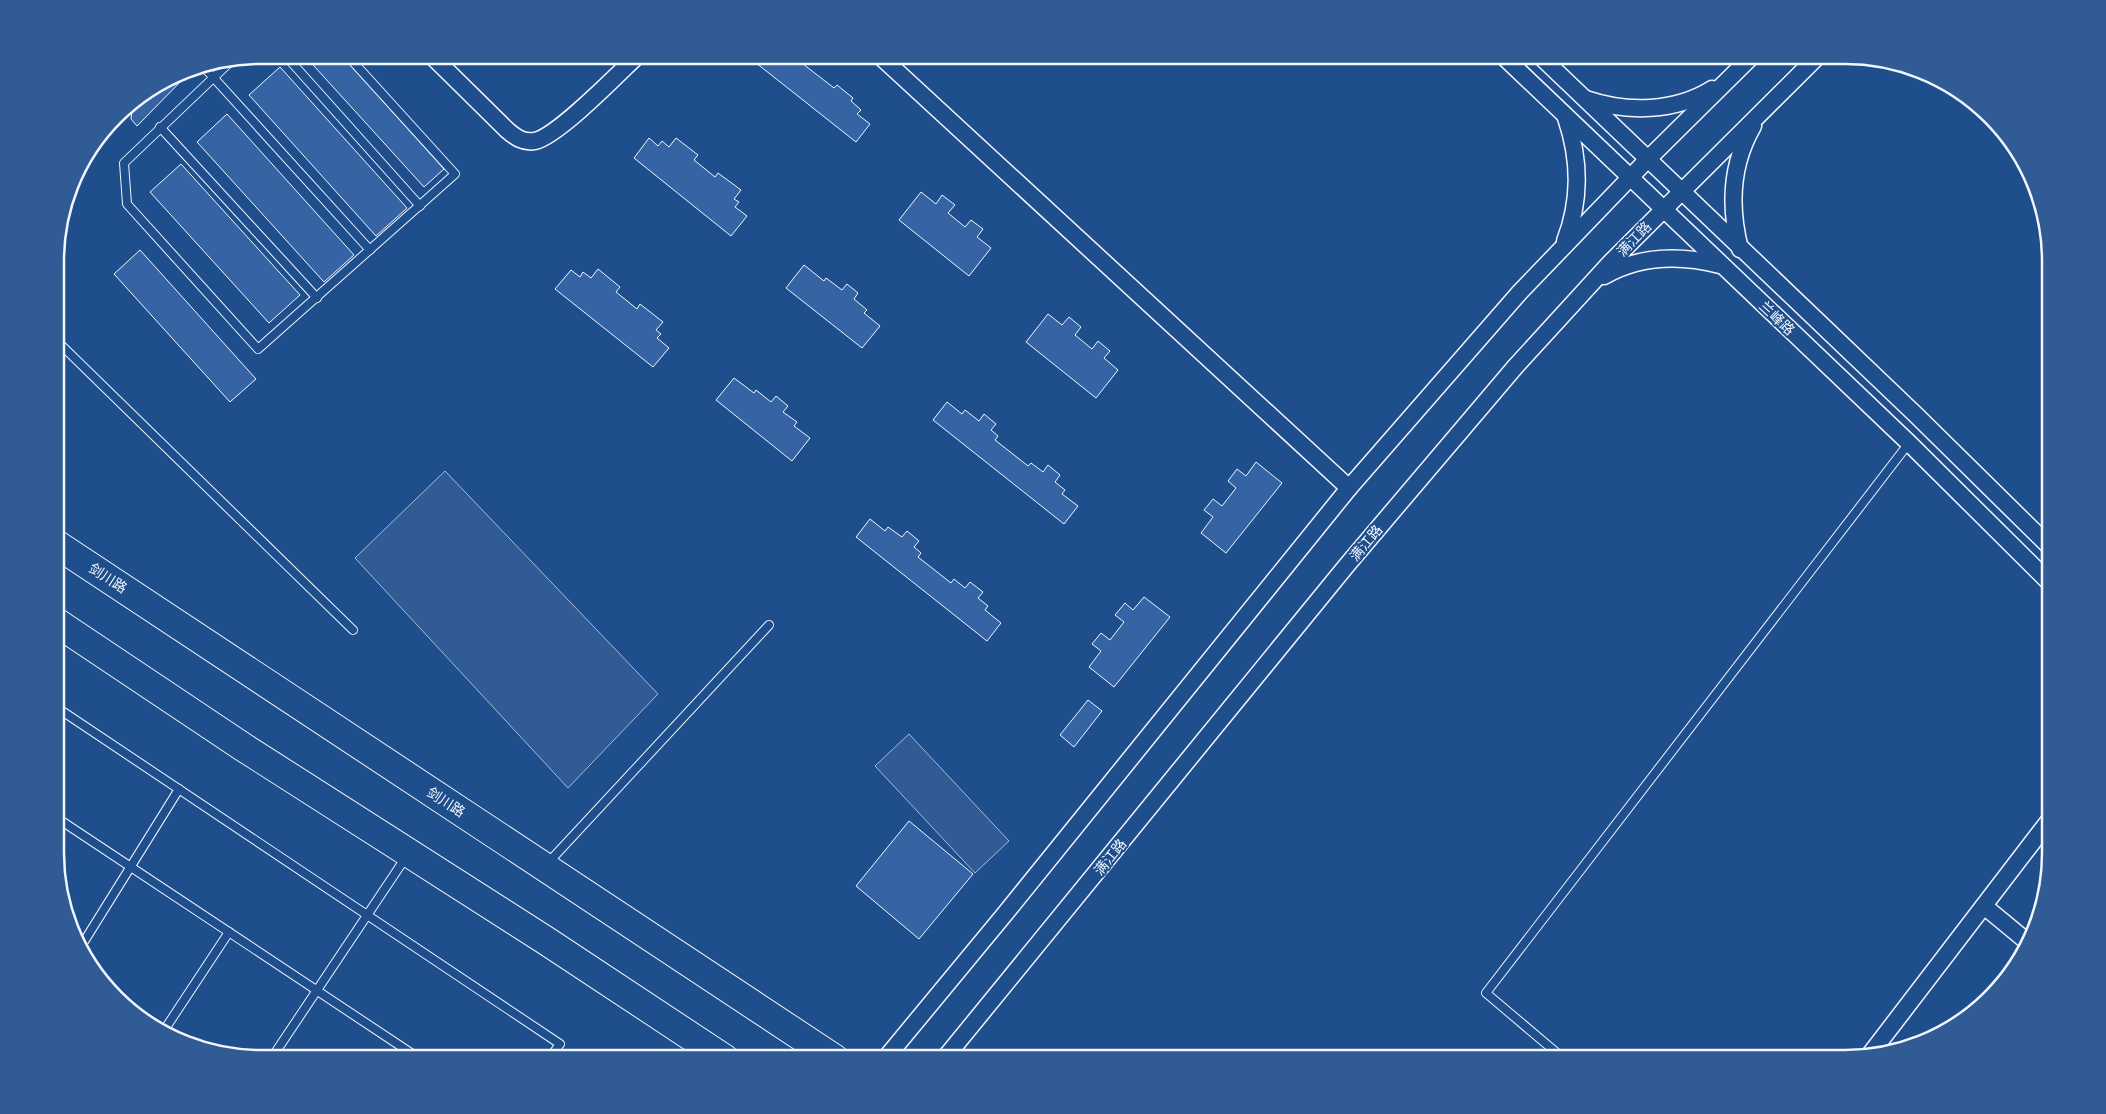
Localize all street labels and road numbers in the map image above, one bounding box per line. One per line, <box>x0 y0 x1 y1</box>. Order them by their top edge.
street label: 满江路 <box>1614 218 1655 260</box>
street label: 兰峰路 <box>1756 298 1798 339</box>
street label: 满江路 <box>1346 522 1386 565</box>
street label: 剑川路 <box>85 560 130 597</box>
street label: 剑川路 <box>423 784 468 821</box>
street label: 满江路 <box>1091 836 1130 879</box>

